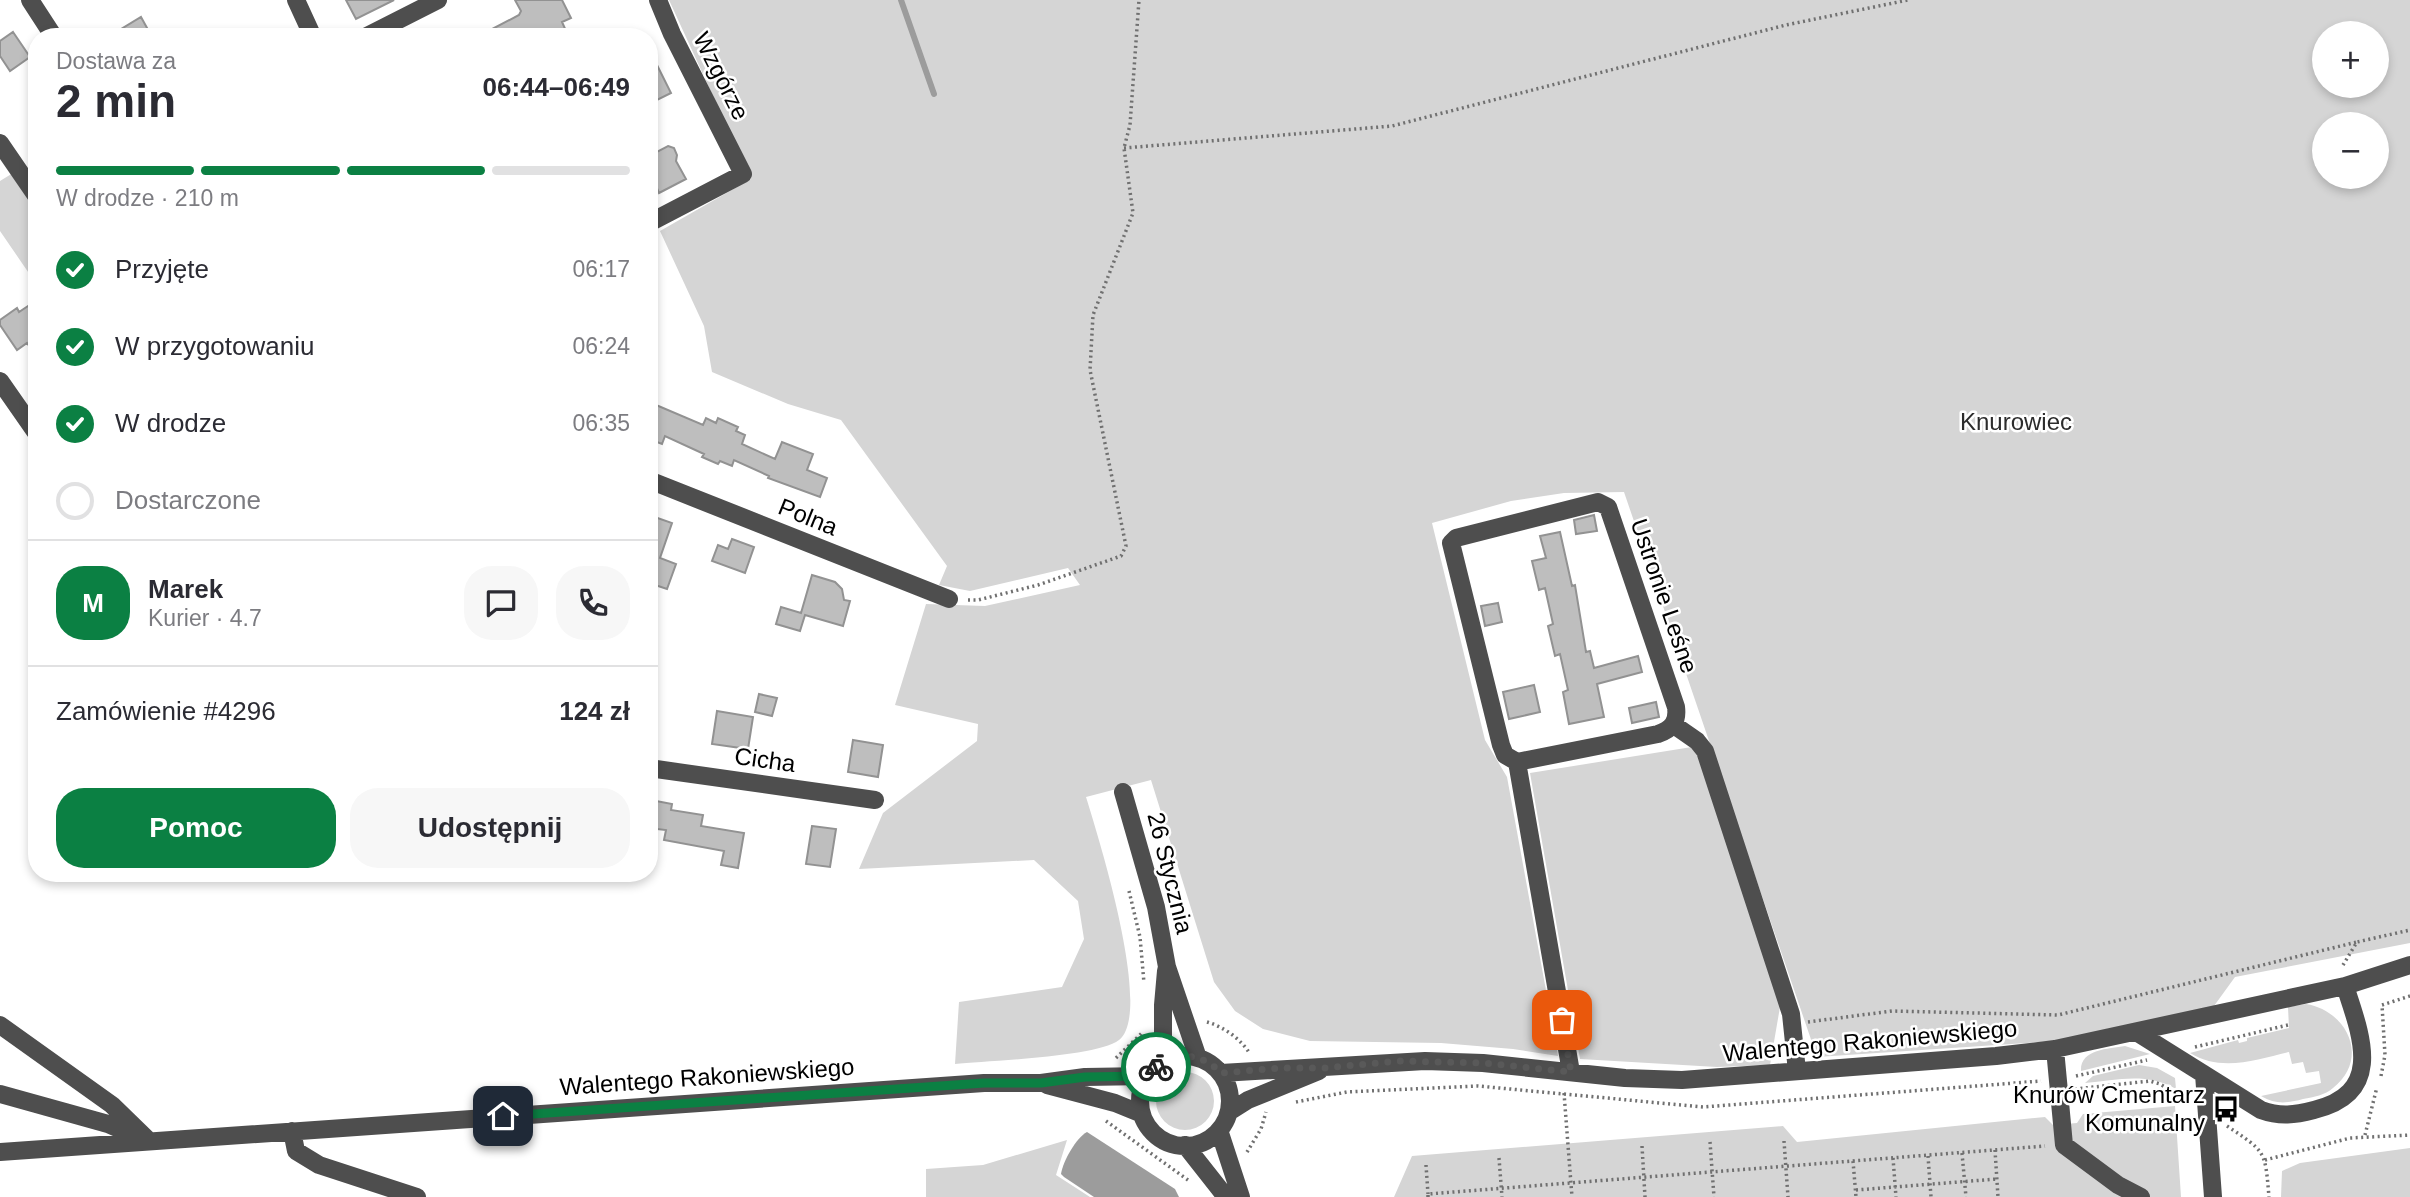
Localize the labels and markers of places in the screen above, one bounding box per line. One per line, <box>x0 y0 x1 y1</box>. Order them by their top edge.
pin <box>1532 990 1592 1050</box>
place label: Knurów Cmentarz Komunalny <box>2013 1081 2205 1136</box>
pin <box>473 1086 533 1146</box>
bus stop icon: Knurów Cmentarz Komunalny <box>2211 1094 2241 1124</box>

